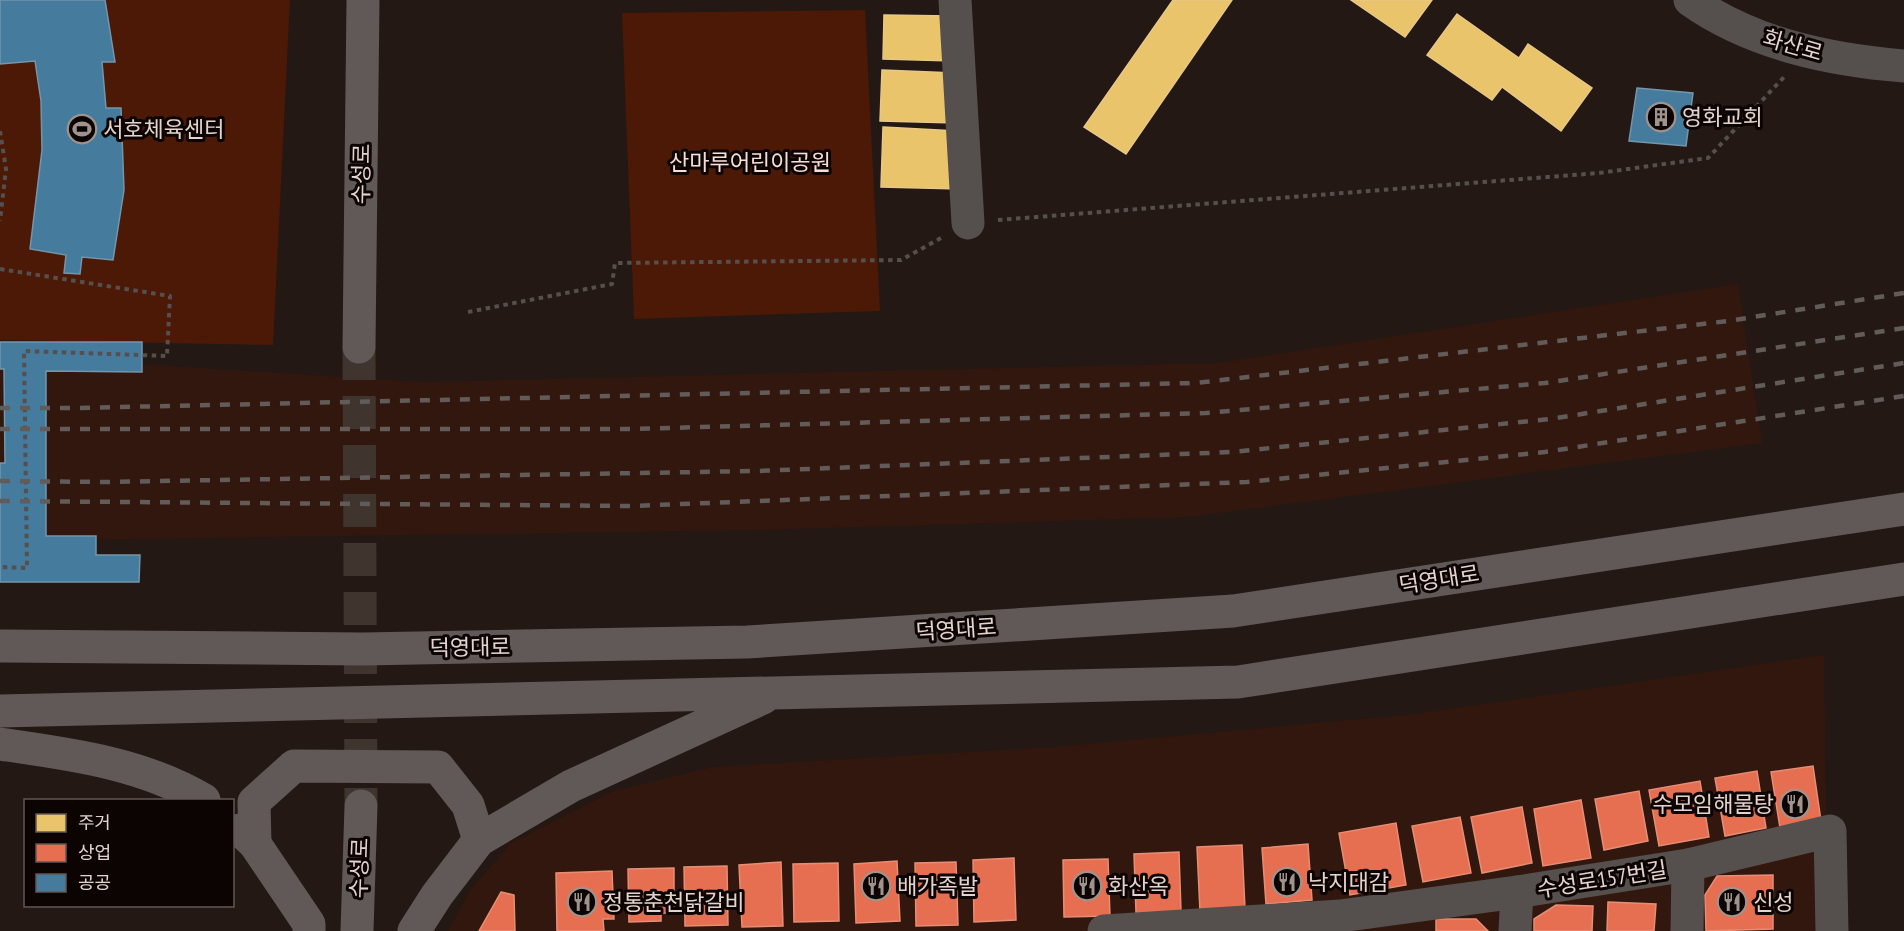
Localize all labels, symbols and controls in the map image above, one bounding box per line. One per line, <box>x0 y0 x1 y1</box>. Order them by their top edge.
street label: 화산로 <box>1760 23 1826 67</box>
building icon: 영화교회 <box>1645 101 1677 133</box>
place label: 영화교회 <box>1682 103 1763 131</box>
sports icon: 서호체육센터 <box>66 113 98 145</box>
place label: 서호체육센터 <box>103 115 224 143</box>
street label: 수성로 <box>346 143 376 205</box>
park label: 산마루어린이공원 <box>669 148 831 176</box>
street label: 덕영대로 <box>1397 559 1481 599</box>
street label: 덕영대로 <box>915 612 997 646</box>
street label: 덕영대로 <box>429 632 511 662</box>
restaurant icon: 수모임해물탕 <box>1779 788 1811 820</box>
place label: 수모임해물탕 <box>1653 790 1774 818</box>
legend <box>24 799 234 907</box>
text: 주거 <box>78 811 111 834</box>
street label: 수성로 <box>344 837 374 899</box>
text: 상업 <box>78 841 111 864</box>
street label: 수성로157번길 <box>1535 855 1669 903</box>
restaurant icon: 낙지대감 <box>1271 866 1303 898</box>
place label: 낙지대감 <box>1308 868 1389 896</box>
restaurant icon: 배가족발 <box>860 870 892 902</box>
restaurant icon: 화산옥 <box>1071 870 1103 902</box>
text: 공공 <box>78 871 111 894</box>
place label: 배가족발 <box>897 872 978 900</box>
place label: 화산옥 <box>1108 872 1169 900</box>
restaurant icon: 정통춘천닭갈비 <box>566 886 598 918</box>
restaurant icon: 신성 <box>1716 886 1748 918</box>
place label: 정통춘천닭갈비 <box>603 888 745 916</box>
place label: 신성 <box>1753 888 1793 916</box>

